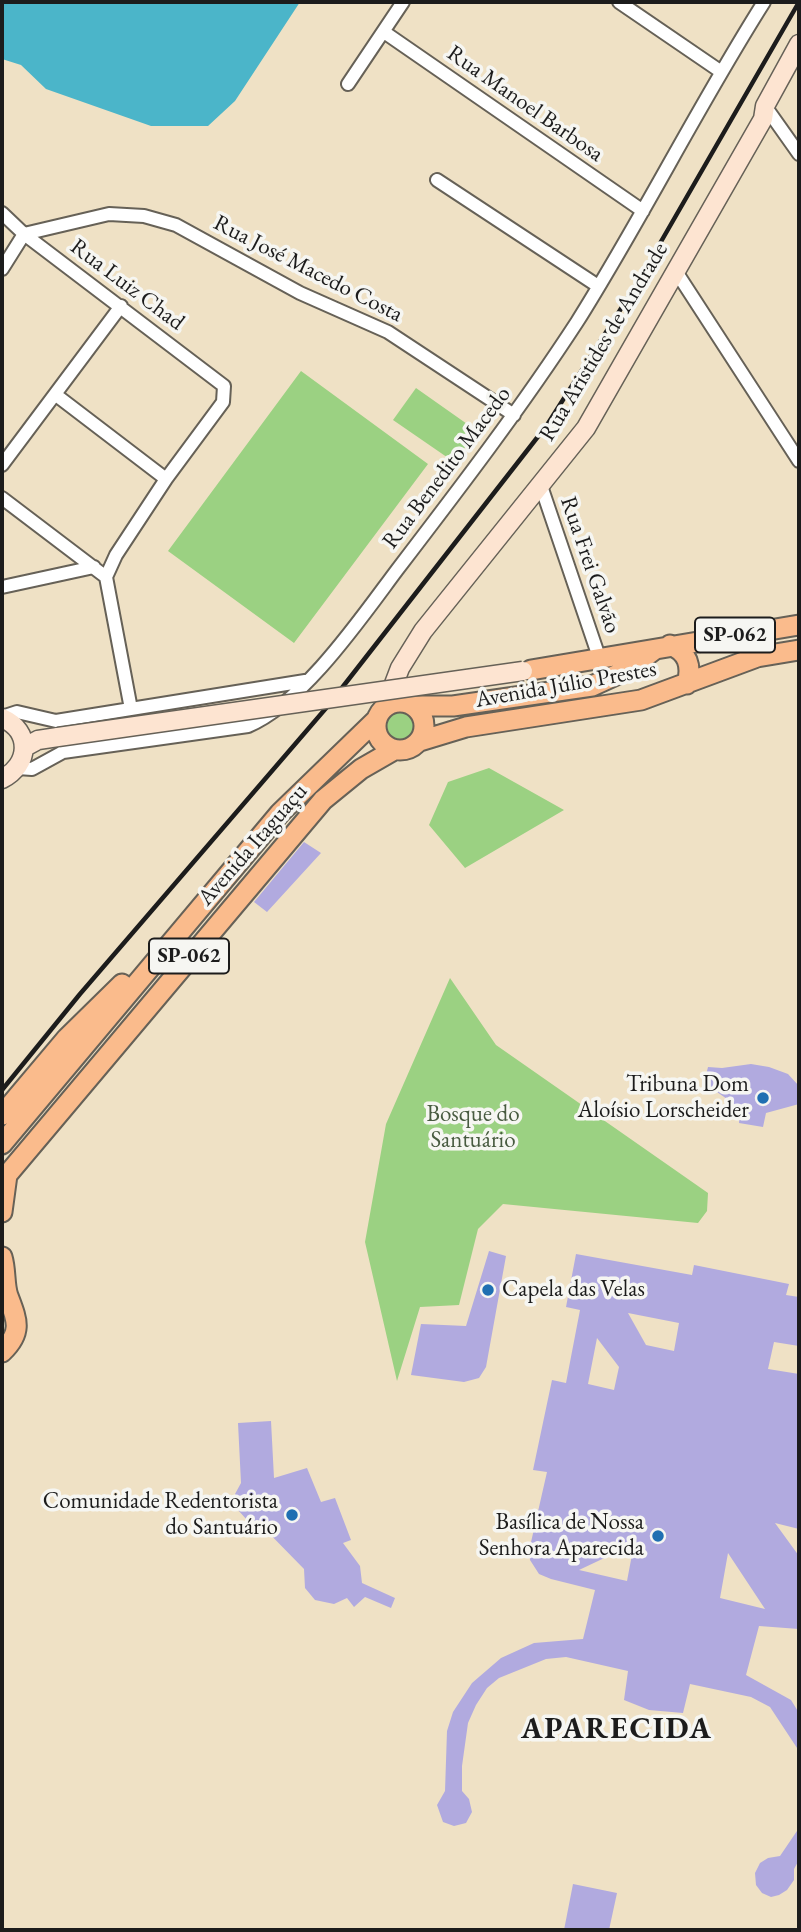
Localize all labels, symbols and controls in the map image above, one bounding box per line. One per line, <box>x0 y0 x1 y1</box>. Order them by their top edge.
street label: Rua Manoel Barbosa <box>441 40 609 168</box>
street label: Rua José Macedo Costa <box>209 209 407 329</box>
street label: Rua Luiz Chad <box>64 233 190 337</box>
street label: Rua Aristides de Andrade <box>534 238 674 446</box>
street label: Rua Benedito Macedo <box>377 381 517 555</box>
street label: Rua Frei Galvão <box>554 493 626 637</box>
road number: SP-062 <box>695 618 775 652</box>
street label: Avenida Júlio Prestes <box>473 655 659 715</box>
street label: Avenida Itaguaçu <box>192 778 314 912</box>
road number: SP-062 <box>149 939 229 974</box>
place label: Tribuna Dom Aloísio Lorscheider <box>577 1071 749 1125</box>
marker: Tribuna Dom Aloísio Lorscheider <box>755 1090 771 1106</box>
park label: Bosque do Santuário <box>426 1101 520 1155</box>
place label: Capela das Velas <box>502 1276 645 1304</box>
marker: Capela das Velas <box>480 1282 496 1298</box>
place label: Comunidade Redentorista do Santuário <box>43 1488 278 1542</box>
marker: Comunidade Redentorista do Santuário <box>284 1507 300 1523</box>
place label: Basílica de Nossa Senhora Aparecida <box>479 1509 644 1563</box>
marker: Basílica de Nossa Senhora Aparecida <box>650 1528 666 1544</box>
district label: APARECIDA <box>522 1712 712 1748</box>

